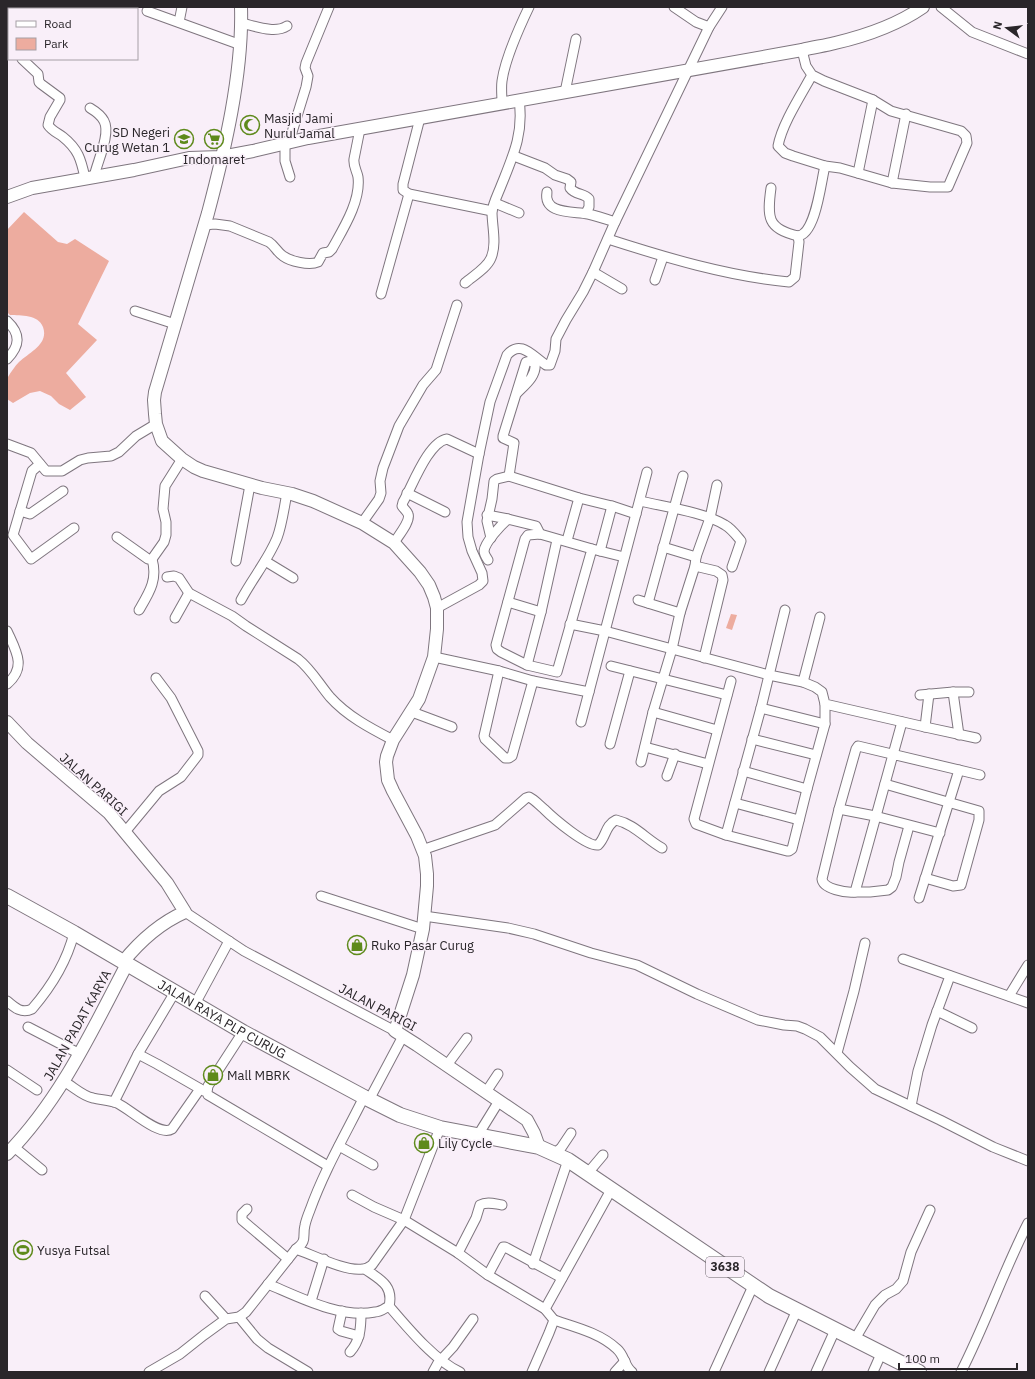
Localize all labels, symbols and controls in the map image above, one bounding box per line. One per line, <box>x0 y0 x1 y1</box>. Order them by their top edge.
legend <box>8 8 138 60</box>
north arrow <box>987 8 1027 48</box>
text: Road <box>44 16 72 31</box>
text: N <box>990 20 1005 31</box>
text: Park <box>44 36 69 51</box>
place label: Masjid Jami Nurul Jamal <box>264 110 335 142</box>
mosque icon: Masjid Jami Nurul Jamal <box>239 114 261 136</box>
place label: SD Negeri Curug Wetan 1 <box>84 124 170 156</box>
school or university icon: SD Negeri Curug Wetan 1 <box>173 128 195 150</box>
supermarket icon: Indomaret <box>203 128 225 150</box>
place label: Indomaret <box>183 151 245 168</box>
street label: JALAN PARIGI <box>56 749 131 819</box>
shop icon: Ruko Pasar Curug <box>346 934 368 956</box>
place label: Ruko Pasar Curug <box>371 937 474 954</box>
street label: JALAN PADAT KARYA <box>40 966 115 1084</box>
street label: JALAN RAYA PLP CURUG <box>155 976 289 1063</box>
street label: JALAN PARIGI <box>336 980 420 1035</box>
shop icon: Mall MBRK <box>202 1064 224 1086</box>
place label: Mall MBRK <box>227 1067 290 1084</box>
shop icon: Lily Cycle <box>413 1132 435 1154</box>
place label: Lily Cycle <box>438 1135 492 1152</box>
sports icon: Yusya Futsal <box>12 1239 34 1261</box>
place label: Yusya Futsal <box>37 1242 110 1259</box>
road number: 3638 <box>706 1257 744 1277</box>
scale bar <box>899 1345 1017 1371</box>
text: 100 m <box>905 1351 940 1366</box>

